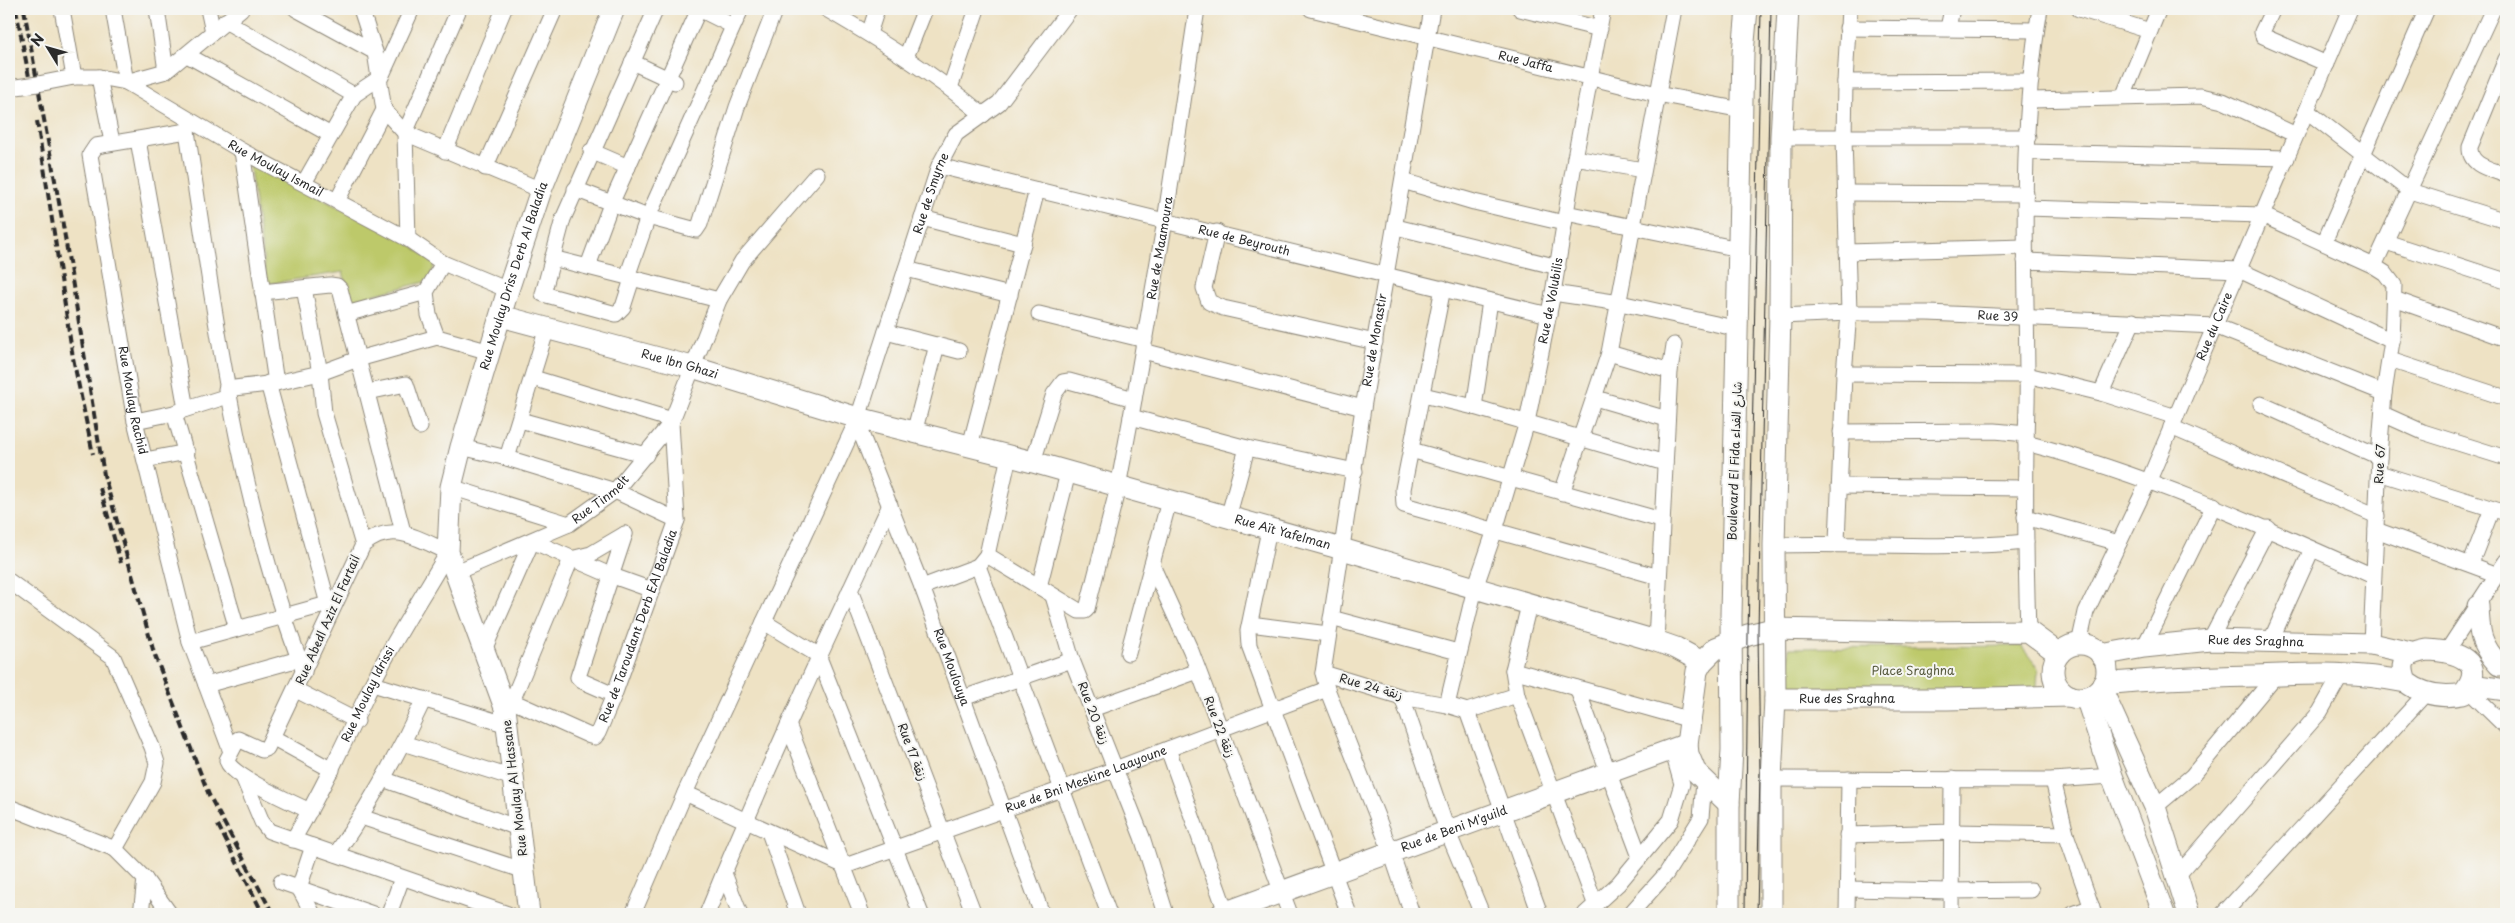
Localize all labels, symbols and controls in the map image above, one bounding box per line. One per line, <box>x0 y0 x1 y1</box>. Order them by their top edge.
north arrow <box>22 22 72 72</box>
text: N <box>25 29 49 51</box>
street label: Rue Jaffa <box>1497 45 1556 76</box>
street label: Rue Moulay Ismail <box>225 135 327 201</box>
street label: Rue de Smyrne <box>908 149 953 236</box>
street label: Rue Moulay Driss Derb Al Baladia <box>475 178 552 372</box>
street label: Rue de Maamoura <box>1142 195 1177 301</box>
street label: Rue de Beyrouth <box>1196 220 1292 259</box>
street label: Rue de Volubilis <box>1533 255 1567 345</box>
street label: Rue du Caire <box>2191 289 2236 363</box>
street label: Rue de Monastir <box>1357 291 1391 388</box>
street label: Rue 39 <box>1977 305 2019 325</box>
street label: Rue Moulay Rachid <box>114 344 153 456</box>
street label: Rue Ibn Ghazi <box>639 344 721 383</box>
street label: Boulevard El Fida شارع الفداء <box>1722 381 1747 541</box>
street label: Rue 67 <box>2369 443 2389 485</box>
street label: Rue Tinmelt <box>568 471 633 527</box>
street label: Rue Aït Yafelman <box>1233 509 1333 553</box>
street label: Rue de Taroudant Derb EAl Baladia <box>593 526 681 725</box>
street label: Rue Abedl Aziz El Fartail <box>290 552 364 687</box>
street label: Rue Moulouya <box>930 625 975 709</box>
street label: Rue des Sraghna <box>2208 630 2305 650</box>
street label: Rue Moulay Idrissi <box>336 642 398 745</box>
park label: Place Sraghna <box>1871 661 1955 679</box>
street label: Rue 24 زنقة <box>1337 668 1405 704</box>
street label: Rue 20 زنقة <box>1074 679 1114 747</box>
street label: Rue des Sraghna <box>1799 689 1895 707</box>
street label: Rue 22 زنقة <box>1200 693 1240 760</box>
street label: Rue Moulay Al Hassane <box>497 719 531 857</box>
street label: Rue 17 زنقة <box>894 720 932 783</box>
street label: Rue de Bni Meskine Laayoune <box>1002 740 1170 817</box>
street label: Rue de Beni M'guild <box>1398 800 1510 856</box>

